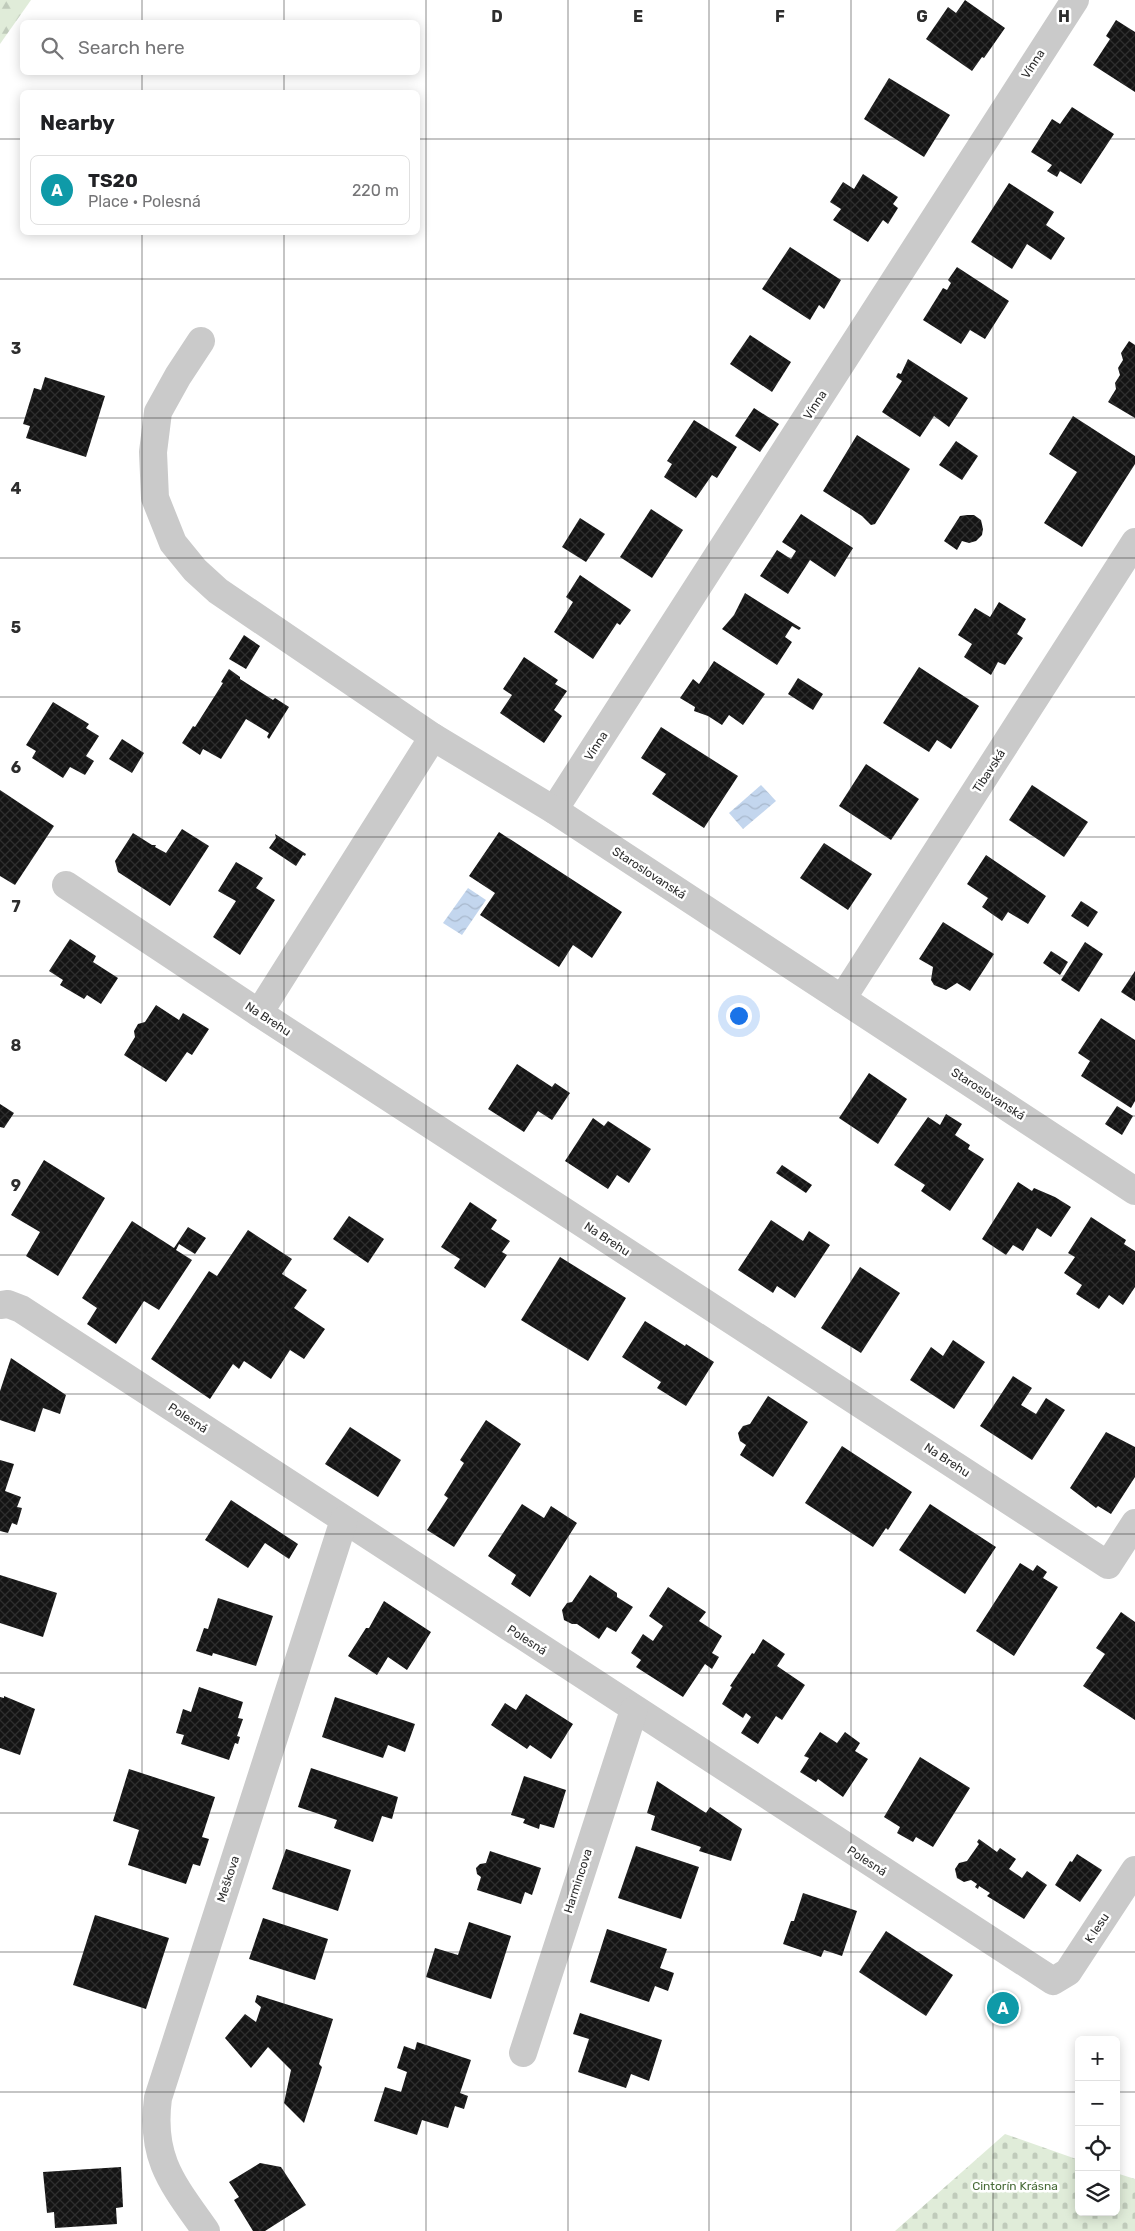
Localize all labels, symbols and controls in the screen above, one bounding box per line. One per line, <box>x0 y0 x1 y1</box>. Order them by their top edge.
text: D <box>491 7 503 26</box>
text: E <box>633 7 643 26</box>
text: F <box>775 7 785 26</box>
text: G <box>916 7 928 26</box>
text: H <box>1058 7 1070 26</box>
search box <box>20 20 420 75</box>
icon: search <box>38 34 66 62</box>
text: Search here <box>78 36 185 59</box>
street label: Vínna <box>1018 47 1048 81</box>
text: Nearby <box>40 110 115 135</box>
text: TS20 <box>88 169 138 192</box>
text: A <box>51 181 63 200</box>
text: 220 m <box>352 181 399 200</box>
text: Place · Polesná <box>88 192 201 211</box>
text: 3 <box>11 339 21 358</box>
street label: Vínna <box>800 388 830 422</box>
text: 4 <box>11 479 22 498</box>
text: 5 <box>11 618 21 637</box>
street label: Vínna <box>581 729 611 763</box>
street label: Tibavská <box>970 747 1008 795</box>
text: 6 <box>11 758 21 777</box>
street label: Staroslovanská <box>610 844 688 902</box>
text: 7 <box>11 897 21 916</box>
street label: Na Brehu <box>243 999 293 1039</box>
your location <box>726 1003 752 1029</box>
text: 8 <box>11 1036 22 1055</box>
street label: Staroslovanská <box>949 1065 1027 1123</box>
text: 9 <box>11 1176 21 1195</box>
street label: Na Brehu <box>582 1219 632 1259</box>
street label: Polesná <box>166 1400 210 1436</box>
street label: Na Brehu <box>922 1440 972 1480</box>
street label: Polesná <box>505 1622 549 1658</box>
street label: Polesná <box>845 1843 889 1879</box>
street label: Harmincova <box>561 1847 595 1915</box>
street label: Meškova <box>214 1854 242 1904</box>
street label: K lesu <box>1082 1910 1112 1946</box>
pin: A <box>987 1989 1019 2027</box>
map controls <box>1075 2036 1120 2216</box>
button: + <box>1075 2036 1120 2081</box>
button: − <box>1075 2081 1120 2126</box>
button: locate <box>1075 2126 1120 2171</box>
button: layers <box>1075 2171 1120 2216</box>
park label: Cintorín Krásna <box>972 2179 1058 2193</box>

